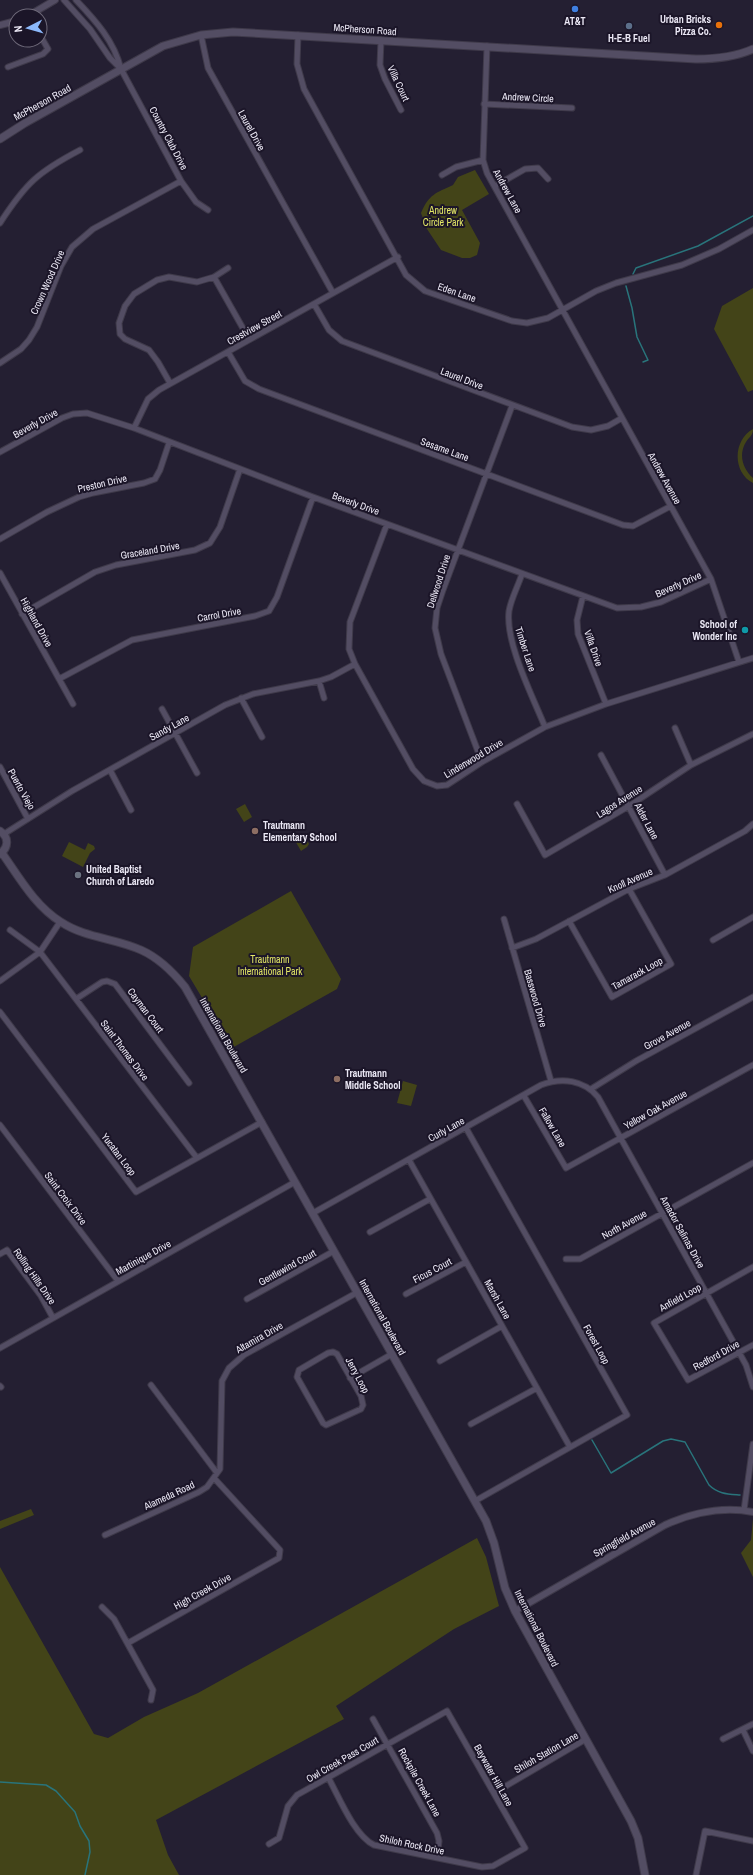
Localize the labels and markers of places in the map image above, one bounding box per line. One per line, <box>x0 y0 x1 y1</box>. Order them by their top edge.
marker: AT&T <box>570 4 580 14</box>
place label: Urban Bricks Pizza Co. <box>660 13 711 38</box>
place label: AT&T <box>564 15 586 28</box>
marker: Urban Bricks Pizza Co. <box>714 20 724 30</box>
marker: H-E-B Fuel <box>624 21 634 31</box>
place label: H-E-B Fuel <box>608 32 650 45</box>
place label: School of Wonder Inc <box>692 618 737 643</box>
marker: School of Wonder Inc <box>740 625 750 635</box>
place label: Trautmann Elementary School <box>263 819 337 844</box>
marker: Trautmann Elementary School <box>250 826 260 836</box>
place label: United Baptist Church of Laredo <box>86 863 154 888</box>
marker: United Baptist Church of Laredo <box>73 870 83 880</box>
place label: Trautmann Middle School <box>345 1067 401 1092</box>
marker: Trautmann Middle School <box>332 1074 342 1084</box>

